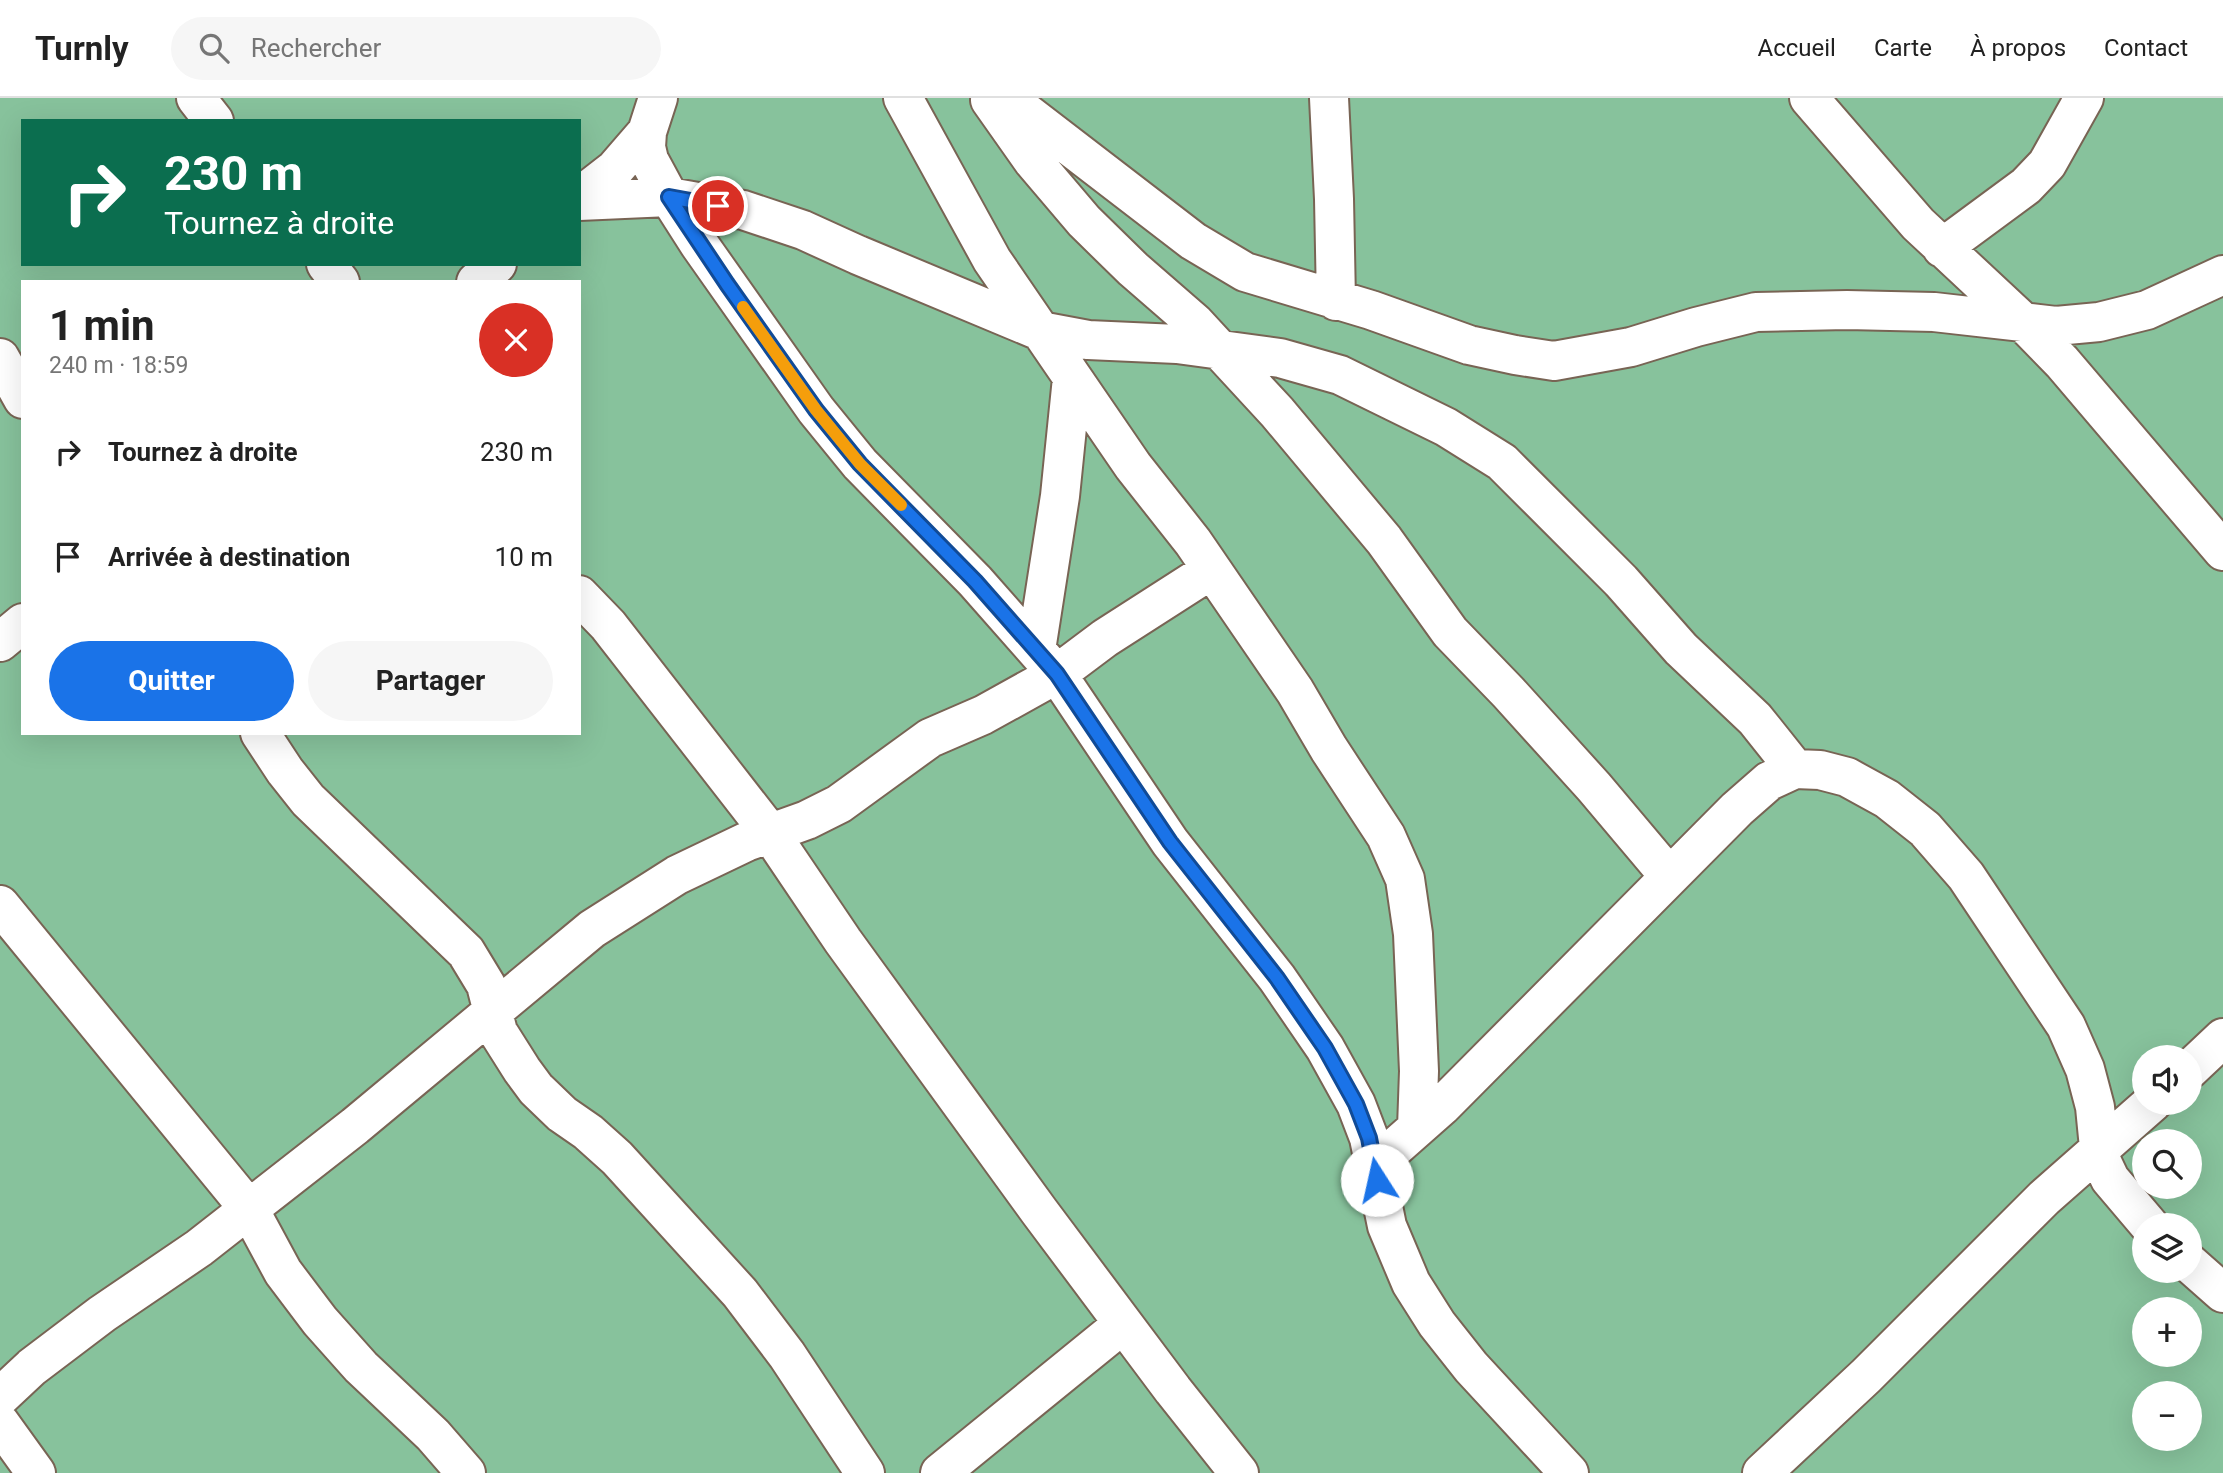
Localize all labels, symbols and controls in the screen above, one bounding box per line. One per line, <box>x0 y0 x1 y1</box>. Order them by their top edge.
search box <box>171 17 661 80</box>
text: Turnly <box>35 29 129 68</box>
icon: search <box>195 29 233 67</box>
text: Rechercher <box>251 33 381 63</box>
text: Accueil <box>1757 34 1836 62</box>
text: Carte <box>1874 34 1932 62</box>
text: À propos <box>1970 34 2066 62</box>
text: Contact <box>2104 34 2188 62</box>
text: 230 m <box>164 145 303 202</box>
icon: right <box>49 147 140 238</box>
pin <box>688 176 748 236</box>
icon: arrive <box>699 187 737 225</box>
text: Tournez à droite <box>164 204 394 242</box>
text: 1 min <box>49 301 155 350</box>
button: close <box>479 303 553 377</box>
text: 240 m · 18:59 <box>49 352 188 379</box>
icon: right <box>49 433 87 471</box>
text: Tournez à droite <box>108 437 298 467</box>
text: 230 m <box>480 437 553 467</box>
icon: arrive <box>49 538 87 576</box>
text: Arrivée à destination <box>108 542 350 572</box>
text: 10 m <box>495 542 553 572</box>
button: Quitter <box>49 641 294 721</box>
button: Partager <box>308 641 553 721</box>
map controls <box>2132 1045 2202 1451</box>
button: sound <box>2132 1045 2202 1115</box>
button: search <box>2132 1129 2202 1199</box>
position arrow <box>1340 1143 1414 1217</box>
button: layers <box>2132 1213 2202 1283</box>
button: + <box>2132 1297 2202 1367</box>
button: − <box>2132 1381 2202 1451</box>

